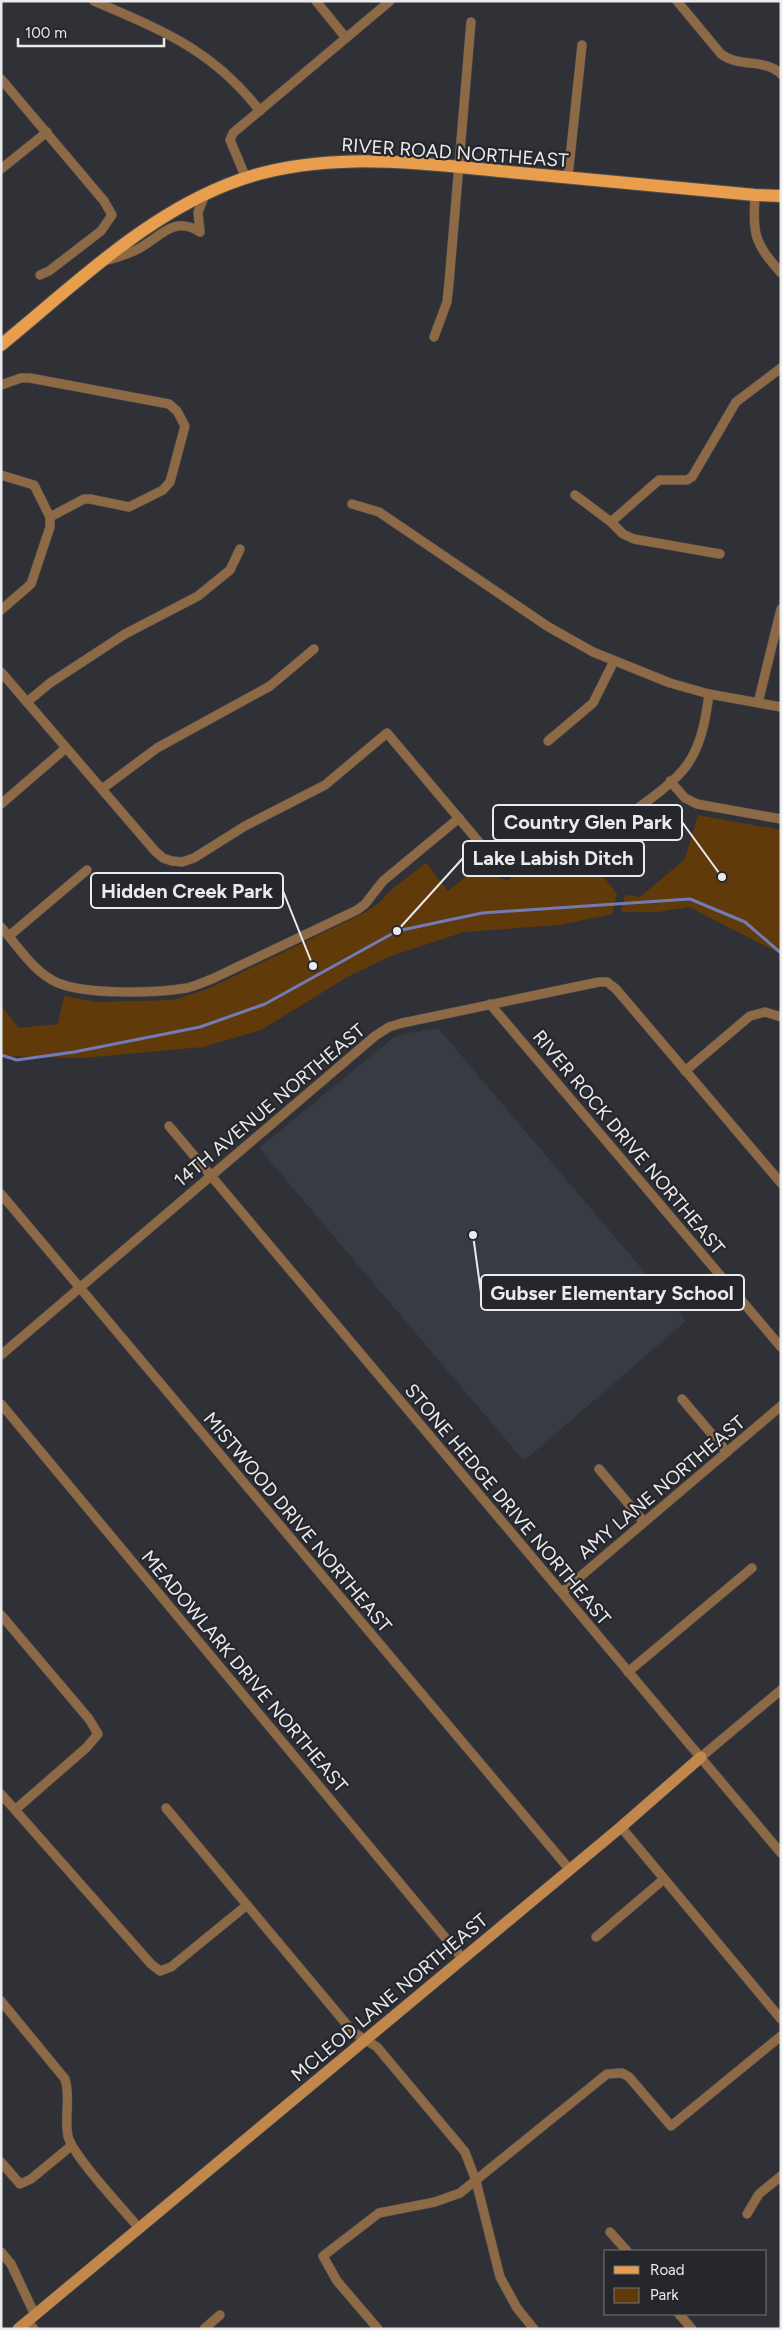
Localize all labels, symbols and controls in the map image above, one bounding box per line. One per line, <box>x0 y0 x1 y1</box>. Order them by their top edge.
scale bar <box>18 15 164 47</box>
text: 100 m <box>25 24 67 42</box>
street label: RIVER ROAD NORTHEAST <box>341 133 570 172</box>
callout: Country Glen Park <box>493 805 682 840</box>
text: Country Glen Park <box>504 810 673 834</box>
callout: Lake Labish Ditch <box>463 841 644 876</box>
text: Lake Labish Ditch <box>473 846 633 870</box>
callout: Hidden Creek Park <box>91 873 283 908</box>
text: Hidden Creek Park <box>101 879 273 903</box>
street label: 14TH AVENUE NORTHEAST <box>169 1018 370 1192</box>
street label: RIVER ROCK DRIVE NORTHEAST <box>528 1025 730 1260</box>
callout: Gubser Elementary School <box>481 1275 744 1310</box>
text: Gubser Elementary School <box>490 1281 734 1305</box>
street label: STONE HEDGE DRIVE NORTHEAST <box>400 1379 616 1630</box>
street label: MISTWOOD DRIVE NORTHEAST <box>199 1408 397 1637</box>
street label: AMY LANE NORTHEAST <box>573 1410 750 1564</box>
street label: MEADOWLARK DRIVE NORTHEAST <box>137 1546 353 1797</box>
street label: MCLEOD LANE NORTHEAST <box>287 1908 493 2086</box>
legend <box>604 2250 767 2315</box>
text: Road <box>650 2261 685 2279</box>
text: Park <box>650 2286 679 2304</box>

